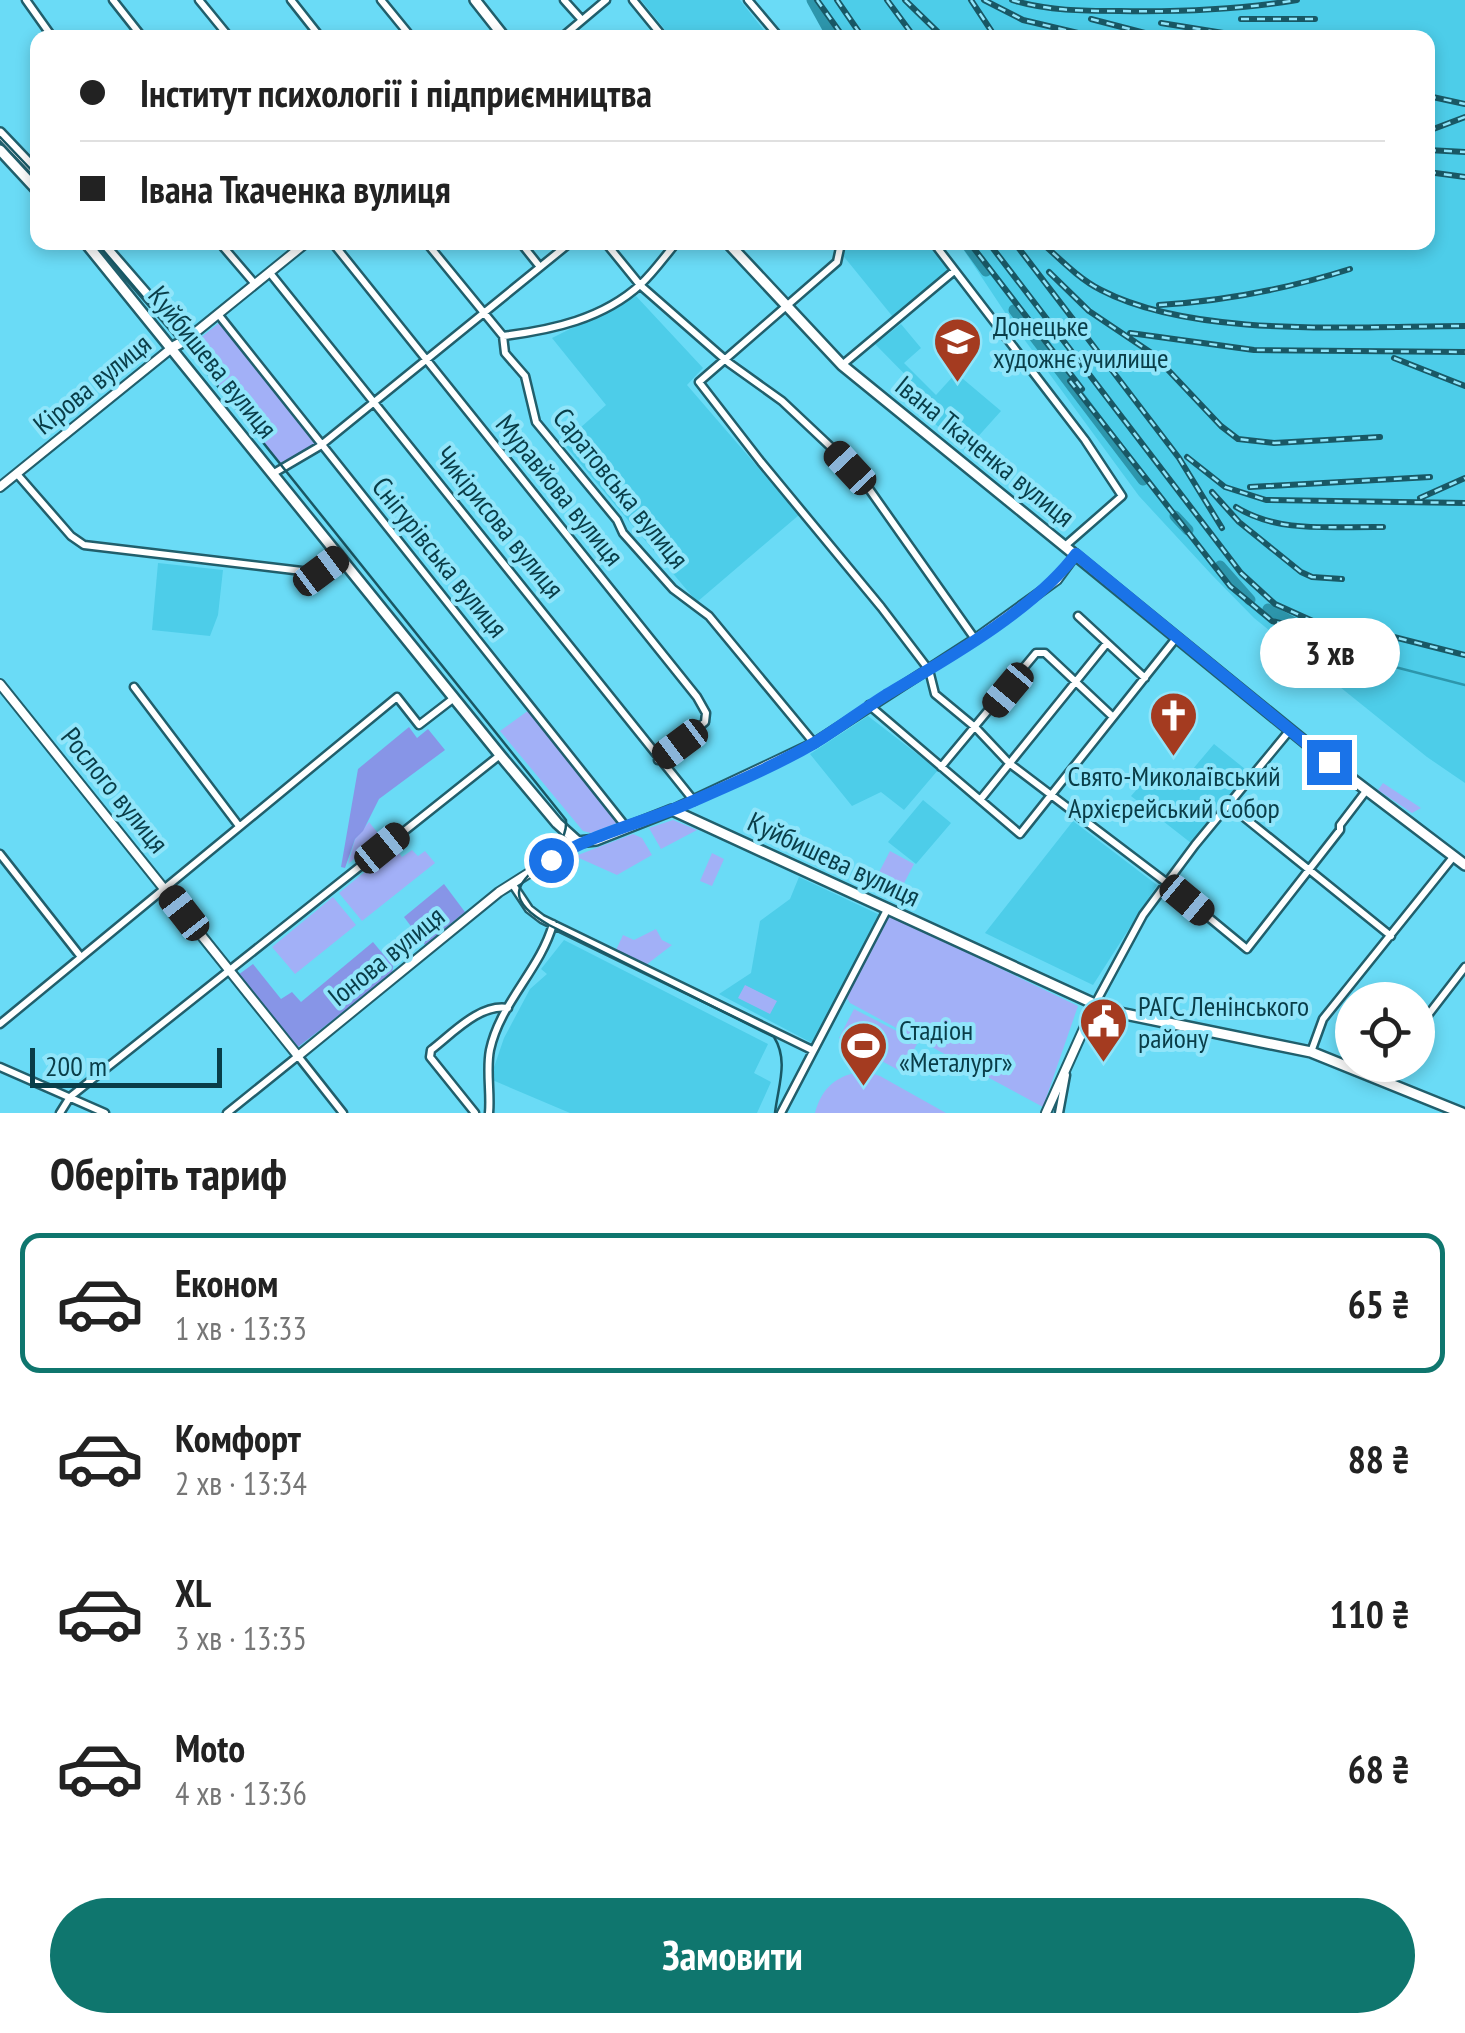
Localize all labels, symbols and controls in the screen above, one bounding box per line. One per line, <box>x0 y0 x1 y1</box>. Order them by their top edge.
text: Інститут психології і підприємництва <box>140 68 652 117</box>
text: Івана Ткаченка вулиця <box>140 164 451 213</box>
street label: Куйбишева вулиця <box>141 278 286 446</box>
place label: Донецьке художнє училище <box>993 307 1168 376</box>
school or university icon: Донецьке художнє училище <box>932 316 984 384</box>
street label: Кірова вулиця <box>25 325 158 442</box>
street label: Івана Ткаченка вулиця <box>888 367 1083 534</box>
street label: Саратовська вулиця <box>545 400 698 576</box>
street label: Муравйова вулиця <box>488 406 633 573</box>
car <box>819 436 881 500</box>
street label: Чикірисова вулиця <box>428 438 573 605</box>
street label: Снігурівська вулиця <box>364 469 517 645</box>
car <box>288 541 354 601</box>
callout: 3 хв <box>1259 617 1399 687</box>
text: 3 хв <box>1305 632 1355 674</box>
car <box>977 657 1039 723</box>
church icon: Свято-Миколаївський Архієрейський Собор <box>1148 690 1200 758</box>
car <box>647 714 713 774</box>
street label: Рослого вулиця <box>53 719 177 860</box>
route end <box>1307 740 1352 785</box>
place label: Свято-Миколаївський Архієрейський Собор <box>1068 757 1280 826</box>
street label: Куйбишева вулиця <box>742 803 926 915</box>
car <box>349 817 415 879</box>
route start <box>529 838 574 883</box>
car <box>1154 869 1220 931</box>
car <box>154 880 214 946</box>
street label: Іонова вулиця <box>320 897 452 1014</box>
map controls <box>1335 982 1435 1082</box>
button: locate <box>1335 982 1435 1082</box>
place label: РАГС Ленінського району <box>1138 987 1309 1056</box>
public building icon: РАГС Ленінського району <box>1077 996 1129 1064</box>
place label: Стадіон «Металург» <box>899 1011 1013 1080</box>
sports icon: Стадіон «Металург» <box>838 1020 890 1088</box>
scale bar <box>30 1043 222 1088</box>
text: 200 m <box>45 1047 107 1084</box>
text: Оберіть тариф <box>50 1144 287 1202</box>
icon: car <box>55 1258 145 1348</box>
text: Економ <box>175 1258 278 1307</box>
text: 65 ₴ <box>1348 1279 1410 1328</box>
text: 1 хв · 13:33 <box>175 1307 307 1349</box>
icon: car <box>55 1413 145 1503</box>
text: Комфорт <box>175 1413 301 1462</box>
text: 88 ₴ <box>1348 1434 1410 1483</box>
text: 2 хв · 13:34 <box>175 1462 307 1504</box>
icon: car <box>55 1568 145 1658</box>
text: XL <box>175 1568 211 1617</box>
text: 110 ₴ <box>1330 1589 1410 1638</box>
text: 3 хв · 13:35 <box>175 1617 307 1659</box>
icon: car <box>55 1723 145 1813</box>
text: Moto <box>175 1723 245 1772</box>
text: 68 ₴ <box>1348 1744 1410 1793</box>
text: 4 хв · 13:36 <box>175 1772 307 1814</box>
button: Замовити <box>50 1898 1415 2013</box>

